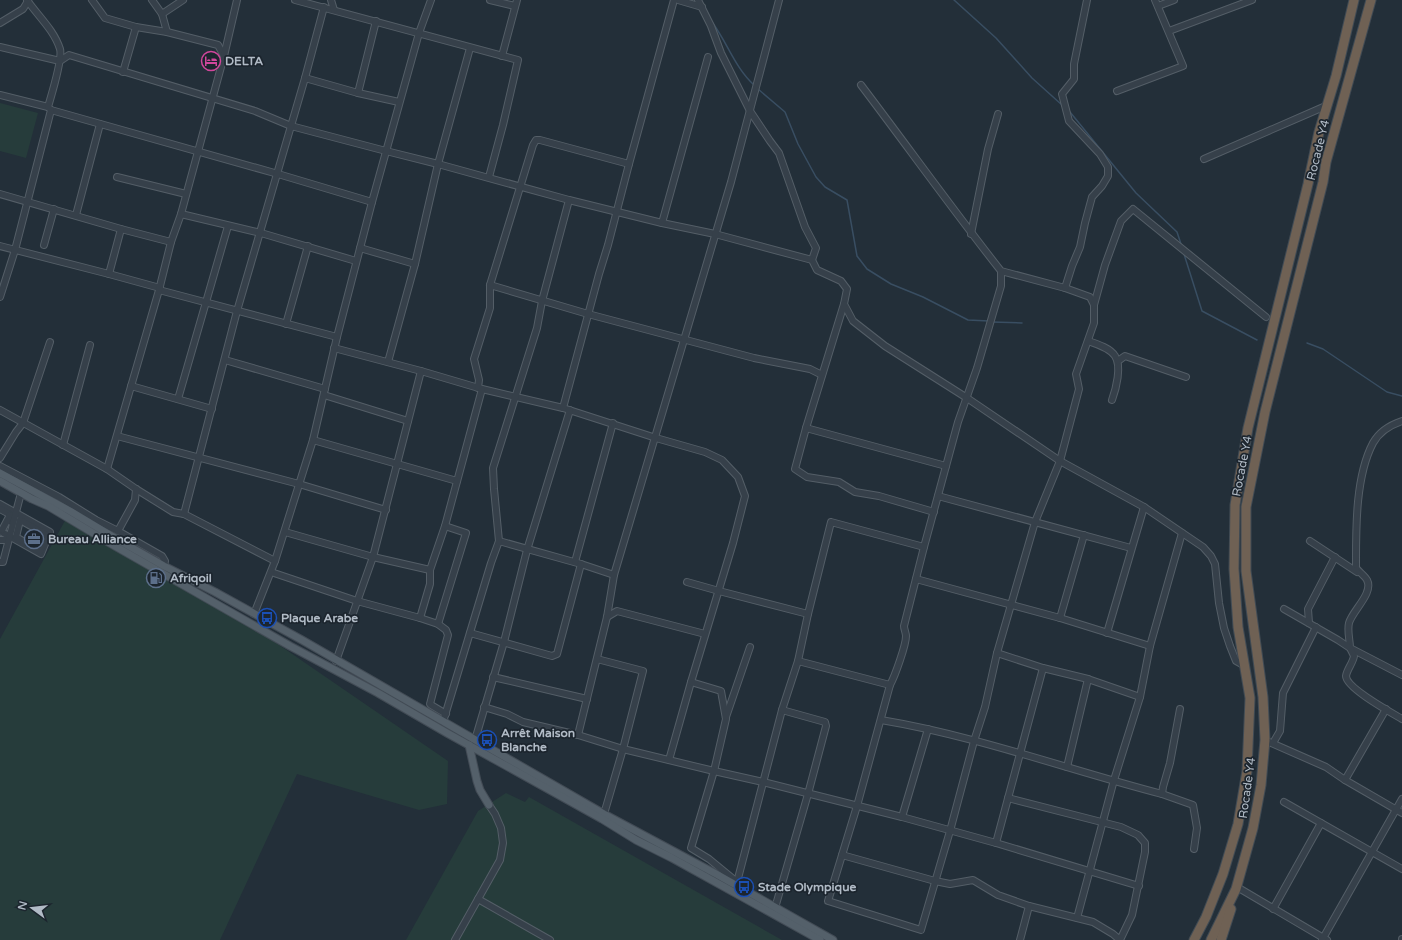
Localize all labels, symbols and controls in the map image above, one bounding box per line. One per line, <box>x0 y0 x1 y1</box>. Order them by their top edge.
hotel icon: DELTA <box>200 50 222 72</box>
place label: DELTA <box>225 54 263 68</box>
street label: Rocade Y4 <box>1304 118 1332 182</box>
street label: Rocade Y4 <box>1229 434 1255 498</box>
office icon: Bureau Alliance <box>23 528 45 550</box>
place label: Bureau Alliance <box>48 532 137 546</box>
fuel station icon: Afriqoil <box>145 567 167 589</box>
place label: Afriqoil <box>170 571 212 586</box>
bus stop icon: Plaque Arabe <box>256 607 278 629</box>
place label: Plaque Arabe <box>281 611 358 626</box>
place label: Arrêt Maison Blanche <box>501 726 575 754</box>
bus stop icon: Arrêt Maison Blanche <box>476 729 498 751</box>
street label: Rocade Y4 <box>1236 756 1258 820</box>
bus stop icon: Stade Olympique <box>733 876 755 898</box>
place label: Stade Olympique <box>758 880 856 895</box>
north arrow <box>12 888 52 928</box>
text: N <box>15 900 30 911</box>

